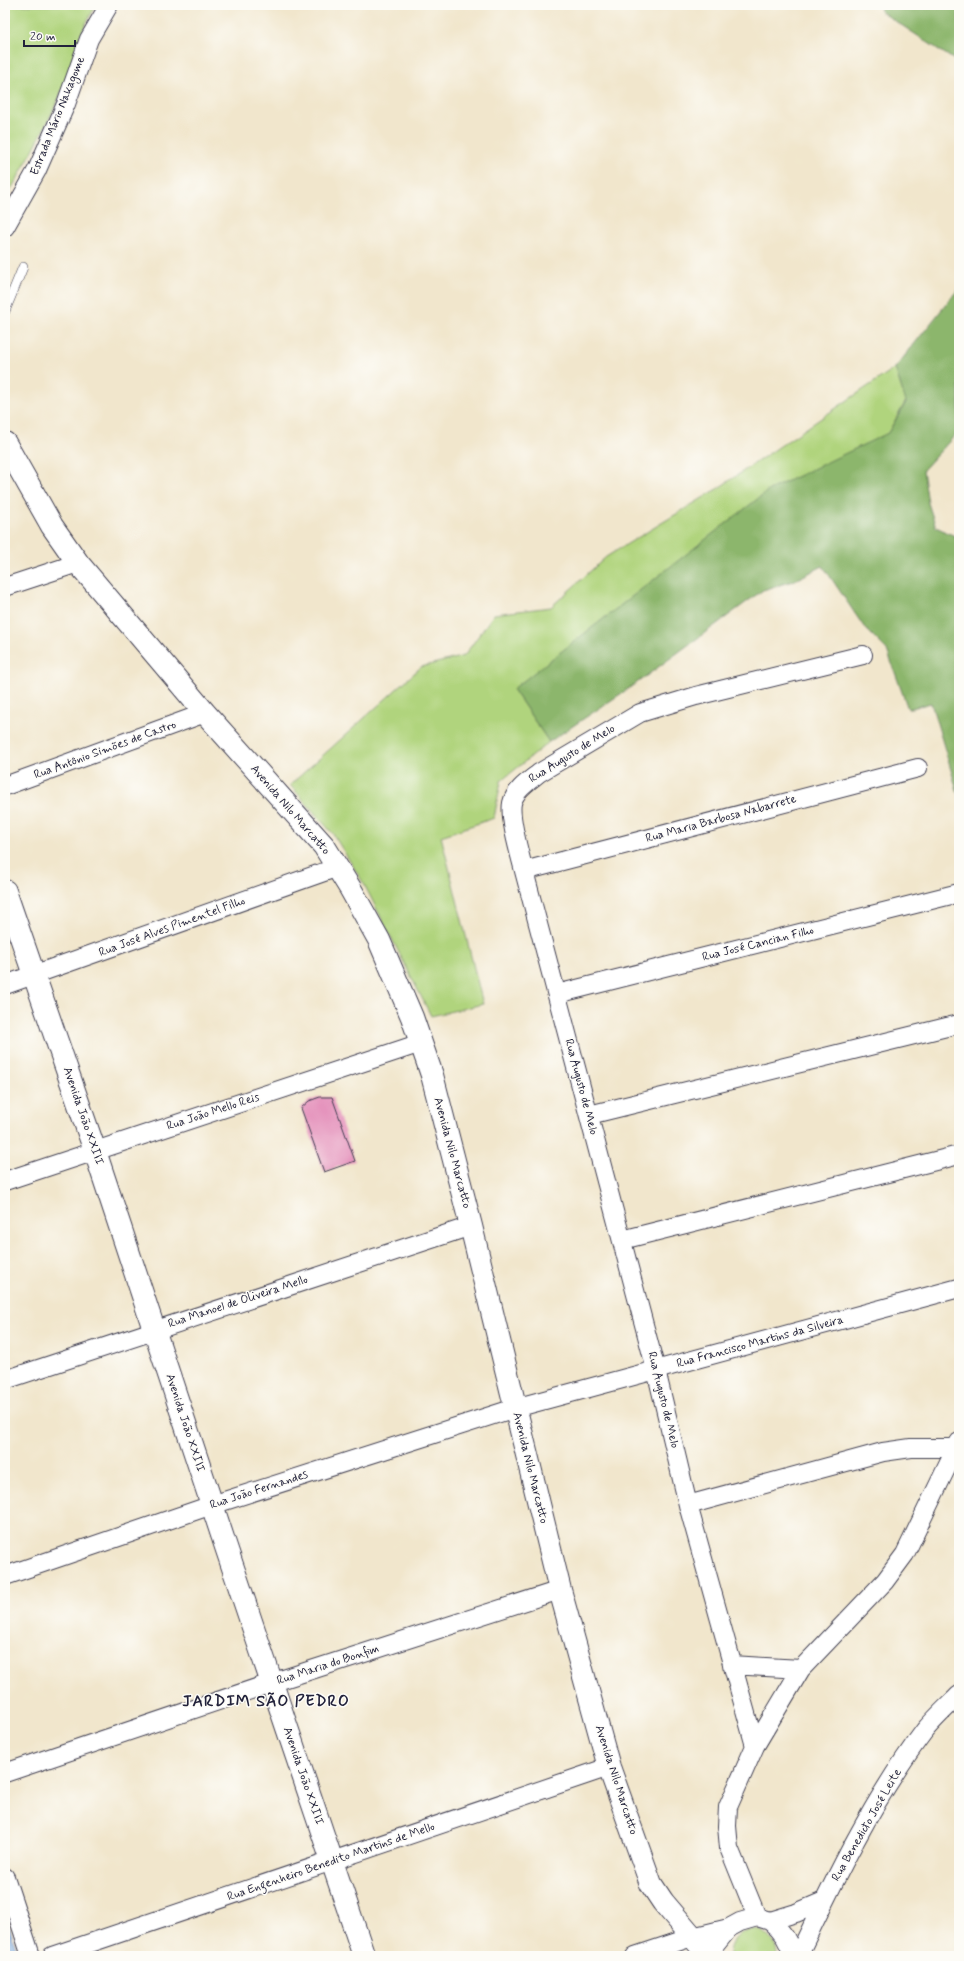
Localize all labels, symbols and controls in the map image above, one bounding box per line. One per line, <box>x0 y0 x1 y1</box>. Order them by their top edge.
scale bar <box>24 22 75 48</box>
text: 20 m <box>30 29 56 45</box>
street label: Estrada Mário Nakagome <box>27 54 89 178</box>
street label: Rua Antônio Simões de Castro <box>32 717 179 783</box>
street label: Rua Augusto de Melo <box>526 721 618 787</box>
street label: Avenida Nilo Marcatto <box>246 762 334 858</box>
street label: Rua Maria Barbosa Nabarrete <box>644 791 799 847</box>
street label: Rua José Alves Pimentel Filho <box>97 893 248 961</box>
street label: Rua José Cancian Filho <box>701 922 816 966</box>
street label: Rua Augusto de Melo <box>560 1037 602 1137</box>
street label: Avenida João XXIII <box>59 1065 107 1167</box>
street label: Rua João Mello Reis <box>165 1089 262 1135</box>
street label: Avenida Nilo Marcatto <box>429 1096 475 1210</box>
street label: Rua Manoel de Oliveira Mello <box>166 1272 310 1332</box>
street label: Rua Francisco Martins da Silveira <box>675 1312 845 1372</box>
street label: Rua Augusto de Melo <box>643 1350 683 1450</box>
street label: Avenida João XXIII <box>162 1372 208 1474</box>
street label: Avenida Nilo Marcatto <box>508 1411 552 1525</box>
street label: Rua João Fernandes <box>208 1466 310 1513</box>
street label: Rua Maria do Bonfim <box>275 1641 381 1689</box>
district label: JARDIM SÃO PEDRO <box>182 1691 350 1712</box>
street label: Avenida Nilo Marcatto <box>591 1723 641 1837</box>
street label: Avenida João XXIII <box>279 1725 327 1827</box>
street label: Rua Benedicto José Leite <box>828 1766 906 1884</box>
street label: Rua Engenheiro Benedito Martins de Mello <box>225 1819 438 1906</box>

